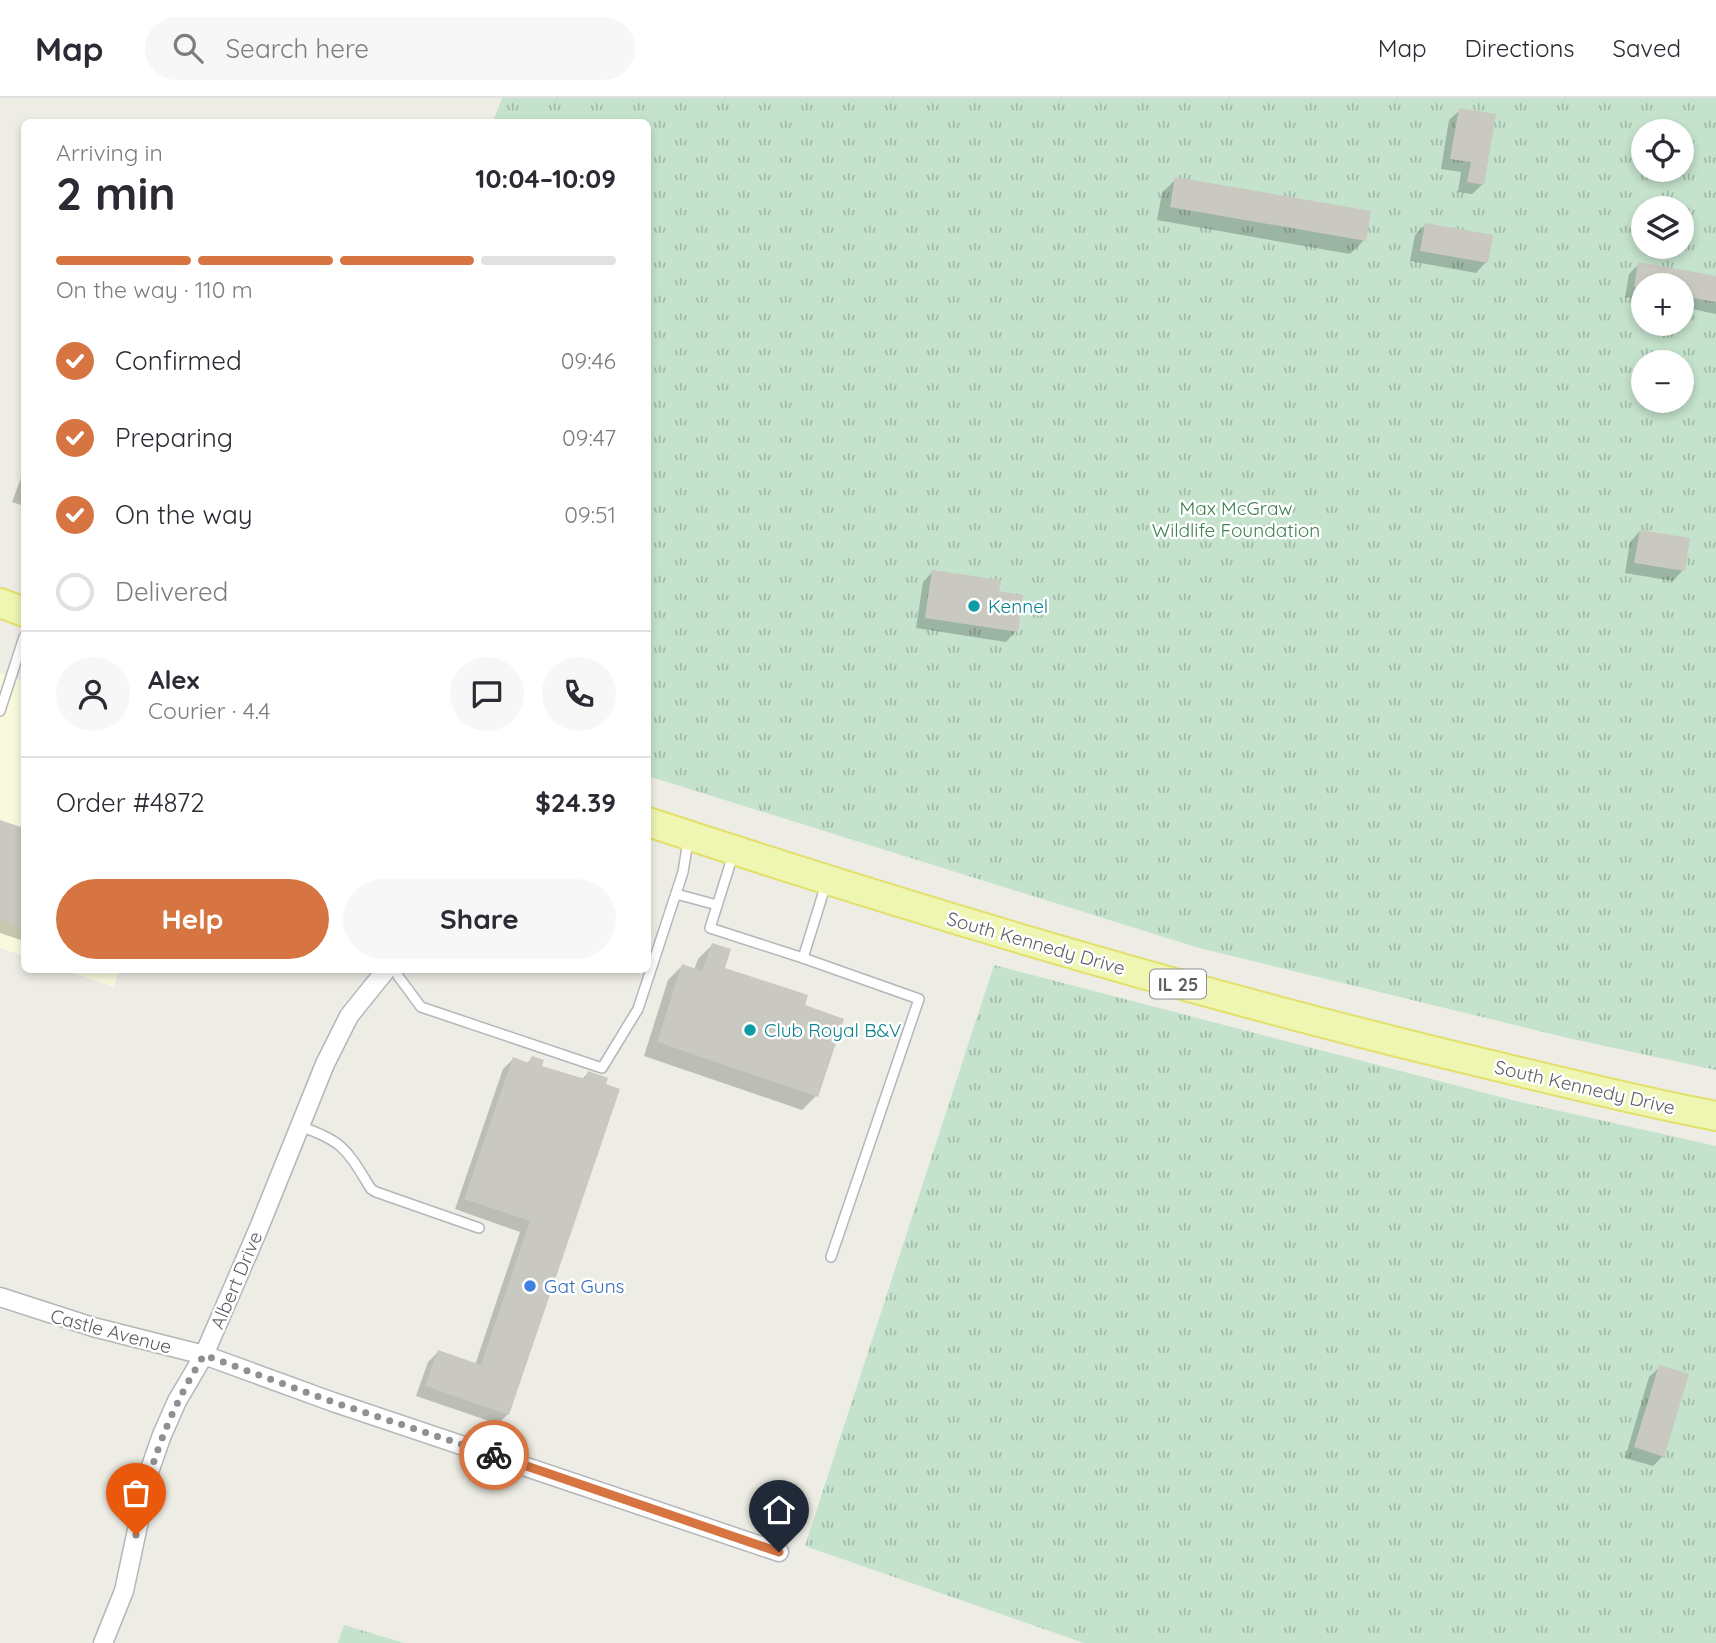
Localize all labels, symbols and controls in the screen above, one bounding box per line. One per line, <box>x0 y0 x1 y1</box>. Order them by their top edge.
search box <box>145 17 635 80</box>
text: Map <box>35 28 103 69</box>
icon: search <box>169 29 207 67</box>
text: Search here <box>225 32 369 65</box>
text: Map <box>1378 33 1427 63</box>
text: Directions <box>1465 33 1575 63</box>
text: Saved <box>1613 33 1681 63</box>
map controls <box>1631 119 1694 413</box>
button: locate <box>1631 119 1694 182</box>
text: Arriving in <box>56 138 163 167</box>
text: 10:04–10:09 <box>475 162 616 195</box>
text: 2 min <box>56 164 176 222</box>
button: layers <box>1631 196 1694 259</box>
button: + <box>1631 273 1694 336</box>
text: On the way · 110 m <box>56 275 253 304</box>
icon: check <box>56 342 94 380</box>
text: Confirmed <box>115 344 242 377</box>
text: 09:46 <box>561 346 616 375</box>
button: − <box>1631 350 1694 413</box>
icon: check <box>56 419 94 457</box>
text: Preparing <box>115 421 233 454</box>
text: 09:47 <box>562 423 616 452</box>
icon: check <box>56 496 94 534</box>
park label: Max McGraw Wildlife Foundation <box>1152 496 1320 542</box>
text: On the way <box>115 498 253 531</box>
text: 09:51 <box>564 500 616 529</box>
text: Delivered <box>115 575 228 608</box>
place label: Kennel <box>988 594 1048 618</box>
marker: Kennel <box>966 598 982 614</box>
button: person <box>56 657 130 731</box>
button: chat <box>450 657 524 731</box>
button: phone <box>542 657 616 731</box>
text: Alex <box>148 663 199 696</box>
text: Courier · 4.4 <box>148 696 270 725</box>
text: Order #4872 <box>56 786 205 819</box>
text: $24.39 <box>535 786 616 819</box>
button: Help <box>56 879 329 959</box>
button: Share <box>343 879 616 959</box>
street label: South Kennedy Drive <box>944 906 1128 980</box>
road number: IL 25 <box>1150 970 1206 998</box>
place label: Club Royal B&V <box>764 1018 901 1042</box>
marker: Club Royal B&V <box>742 1022 758 1038</box>
street label: South Kennedy Drive <box>1492 1055 1678 1119</box>
street label: Albert Drive <box>205 1228 267 1332</box>
place label: Gat Guns <box>544 1274 625 1298</box>
marker: Gat Guns <box>522 1278 538 1294</box>
street label: Castle Avenue <box>48 1303 174 1359</box>
courier <box>459 1420 529 1490</box>
icon: bike <box>475 1436 513 1474</box>
pin <box>106 1463 166 1535</box>
icon: bag <box>117 1474 155 1512</box>
pin <box>749 1480 809 1552</box>
icon: home <box>760 1491 798 1529</box>

